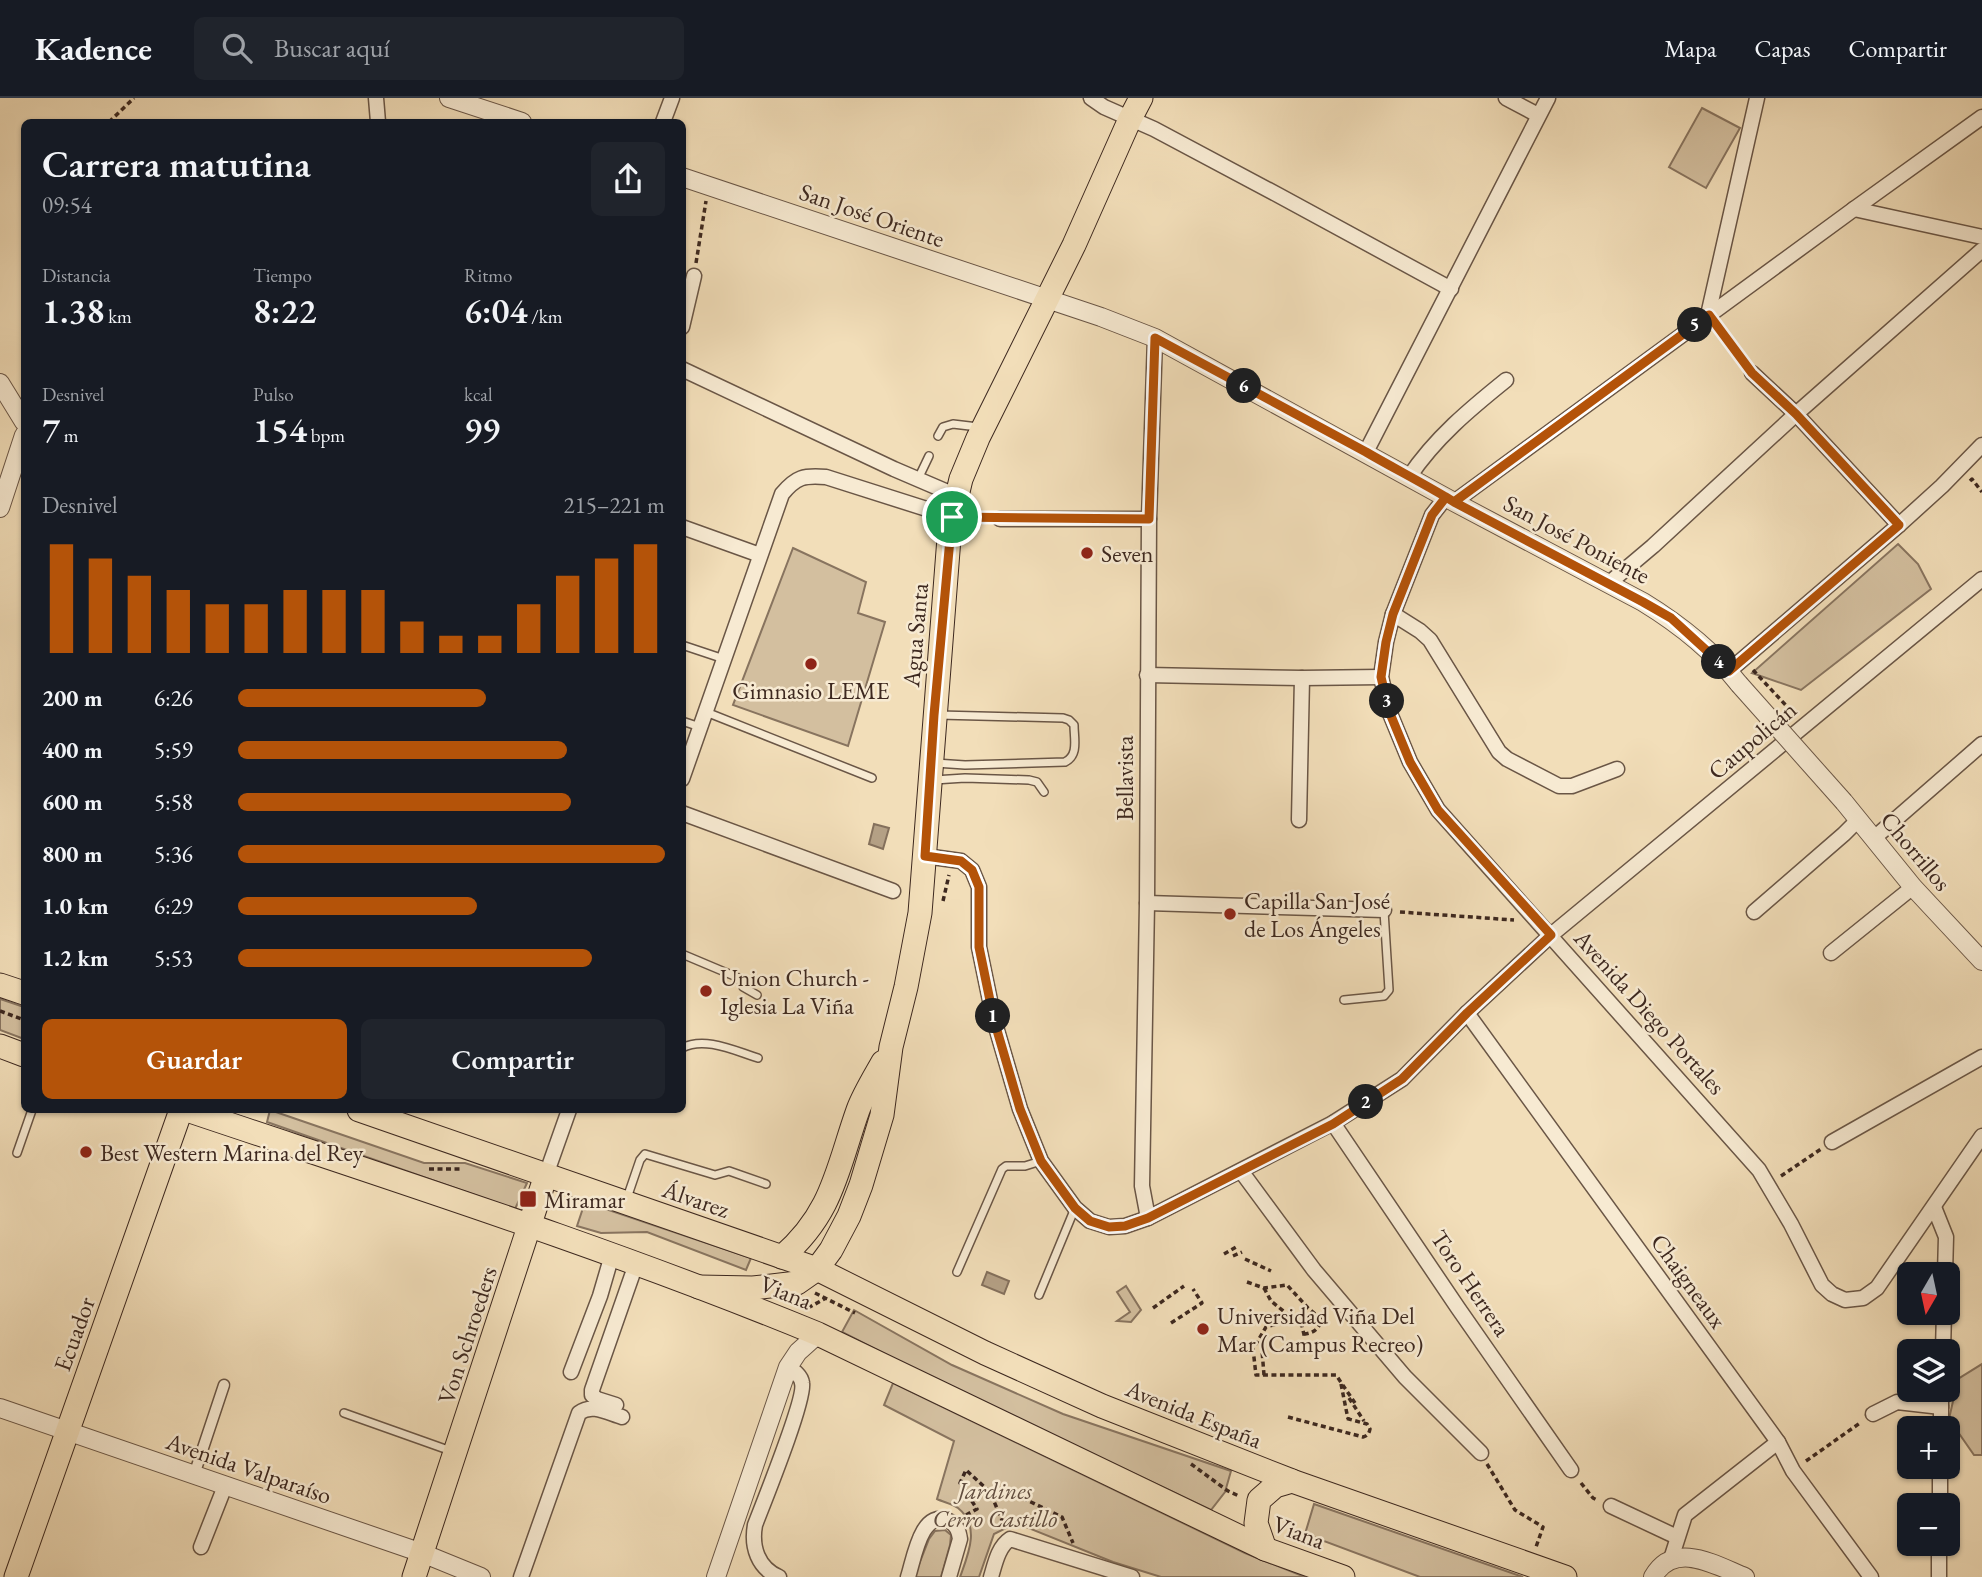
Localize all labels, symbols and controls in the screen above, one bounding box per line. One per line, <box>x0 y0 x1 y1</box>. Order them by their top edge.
search box <box>194 17 684 80</box>
text: Kadence <box>35 27 152 70</box>
icon: search <box>218 29 256 67</box>
text: Buscar aquí <box>274 31 390 65</box>
text: Mapa <box>1664 33 1716 64</box>
text: Capas <box>1754 33 1810 64</box>
text: Compartir <box>1848 33 1947 64</box>
text: Carrera matutina <box>42 139 311 188</box>
button: share <box>591 142 665 216</box>
street label: San José Oriente <box>795 176 949 254</box>
text: 09:54 <box>42 190 92 220</box>
text: Distancia <box>42 263 111 288</box>
text: Tiempo <box>253 263 312 288</box>
text: Ritmo <box>464 263 512 288</box>
text: 1.38 <box>42 288 104 333</box>
text: 8:22 <box>253 288 316 333</box>
text: 6:04 <box>464 288 527 333</box>
text: km <box>104 304 132 329</box>
text: /km <box>527 304 562 329</box>
pin: 5 <box>1678 308 1712 342</box>
text: 5 <box>1689 312 1700 337</box>
pin: 6 <box>1226 368 1262 404</box>
text: 6 <box>1238 373 1249 398</box>
text: Desnivel <box>42 382 104 407</box>
text: Pulso <box>253 382 294 407</box>
text: kcal <box>464 382 493 407</box>
text: 7 <box>42 407 60 452</box>
text: 154 <box>253 407 307 452</box>
text: 99 <box>464 407 500 452</box>
text: m <box>60 423 79 448</box>
text: bpm <box>307 423 345 448</box>
pin <box>922 487 982 547</box>
street label: San José Poniente <box>1498 487 1656 591</box>
text: Desnivel <box>42 490 118 520</box>
text: 215–221 m <box>564 490 665 520</box>
icon: arrive <box>933 498 971 536</box>
place label: Seven <box>1101 538 1154 569</box>
marker: Seven <box>1079 545 1095 561</box>
street label: Agua Santa <box>895 581 935 689</box>
pin: 4 <box>1702 644 1736 680</box>
text: 4 <box>1713 649 1724 674</box>
marker: Gimnasio LEME <box>803 656 819 672</box>
place label: Gimnasio LEME <box>732 675 890 706</box>
text: 200 m <box>42 683 103 713</box>
text: 6:26 <box>154 683 193 713</box>
pin: 3 <box>1370 684 1404 718</box>
text: 3 <box>1381 688 1392 713</box>
street label: Caupolicán <box>1701 694 1803 786</box>
text: 400 m <box>42 735 103 765</box>
text: 5:59 <box>154 735 193 765</box>
street label: Bellavista <box>1109 735 1140 821</box>
text: 600 m <box>42 787 103 817</box>
text: 5:58 <box>154 787 193 817</box>
street label: Chorrillos <box>1874 805 1958 897</box>
text: 800 m <box>42 839 103 869</box>
text: 5:36 <box>154 839 193 869</box>
place label: Capilla San José de Los Ángeles <box>1244 885 1390 944</box>
text: 1.0 km <box>42 891 109 921</box>
text: 6:29 <box>154 891 193 921</box>
marker: Capilla San José de Los Ángeles <box>1222 906 1238 922</box>
street label: Avenida Diego Portales <box>1567 922 1732 1101</box>
text: 1.2 km <box>42 943 109 973</box>
text: 5:53 <box>154 943 193 973</box>
place label: Union Church - Iglesia La Viña <box>720 962 869 1021</box>
marker: Union Church - Iglesia La Viña <box>698 983 714 999</box>
pin: 1 <box>976 998 1010 1034</box>
text: 1 <box>987 1003 998 1028</box>
button: Guardar <box>42 1019 347 1099</box>
button: Compartir <box>361 1019 665 1099</box>
pin: 2 <box>1348 1084 1384 1119</box>
text: 2 <box>1360 1089 1371 1114</box>
place label: Best Western Marina del Rey <box>100 1137 364 1168</box>
marker: Best Western Marina del Rey <box>78 1144 94 1160</box>
street label: Álvarez <box>658 1173 733 1225</box>
place label: Miramar <box>544 1184 625 1215</box>
marker: Miramar <box>518 1189 538 1209</box>
street label: Toro Herrera <box>1424 1224 1518 1343</box>
street label: Chaigneaux <box>1644 1227 1734 1335</box>
street label: Von Schroeders <box>430 1262 504 1408</box>
north arrow <box>1897 1262 1960 1325</box>
map controls <box>1897 1262 1960 1556</box>
street label: Viana <box>755 1268 817 1317</box>
street label: Ecuador <box>46 1293 102 1375</box>
place label: Universidad Viña Del Mar (Campus Recreo) <box>1217 1300 1423 1359</box>
marker: Universidad Viña Del Mar (Campus Recreo) <box>1195 1321 1211 1337</box>
button: layers <box>1897 1339 1960 1402</box>
street label: Avenida España <box>1120 1372 1267 1456</box>
button: + <box>1897 1416 1960 1479</box>
street label: Avenida Valparaíso <box>161 1425 336 1511</box>
park label: Jardines Cerro Castillo <box>933 1475 1057 1534</box>
button: − <box>1897 1493 1960 1556</box>
street label: Viana <box>1269 1508 1330 1556</box>

